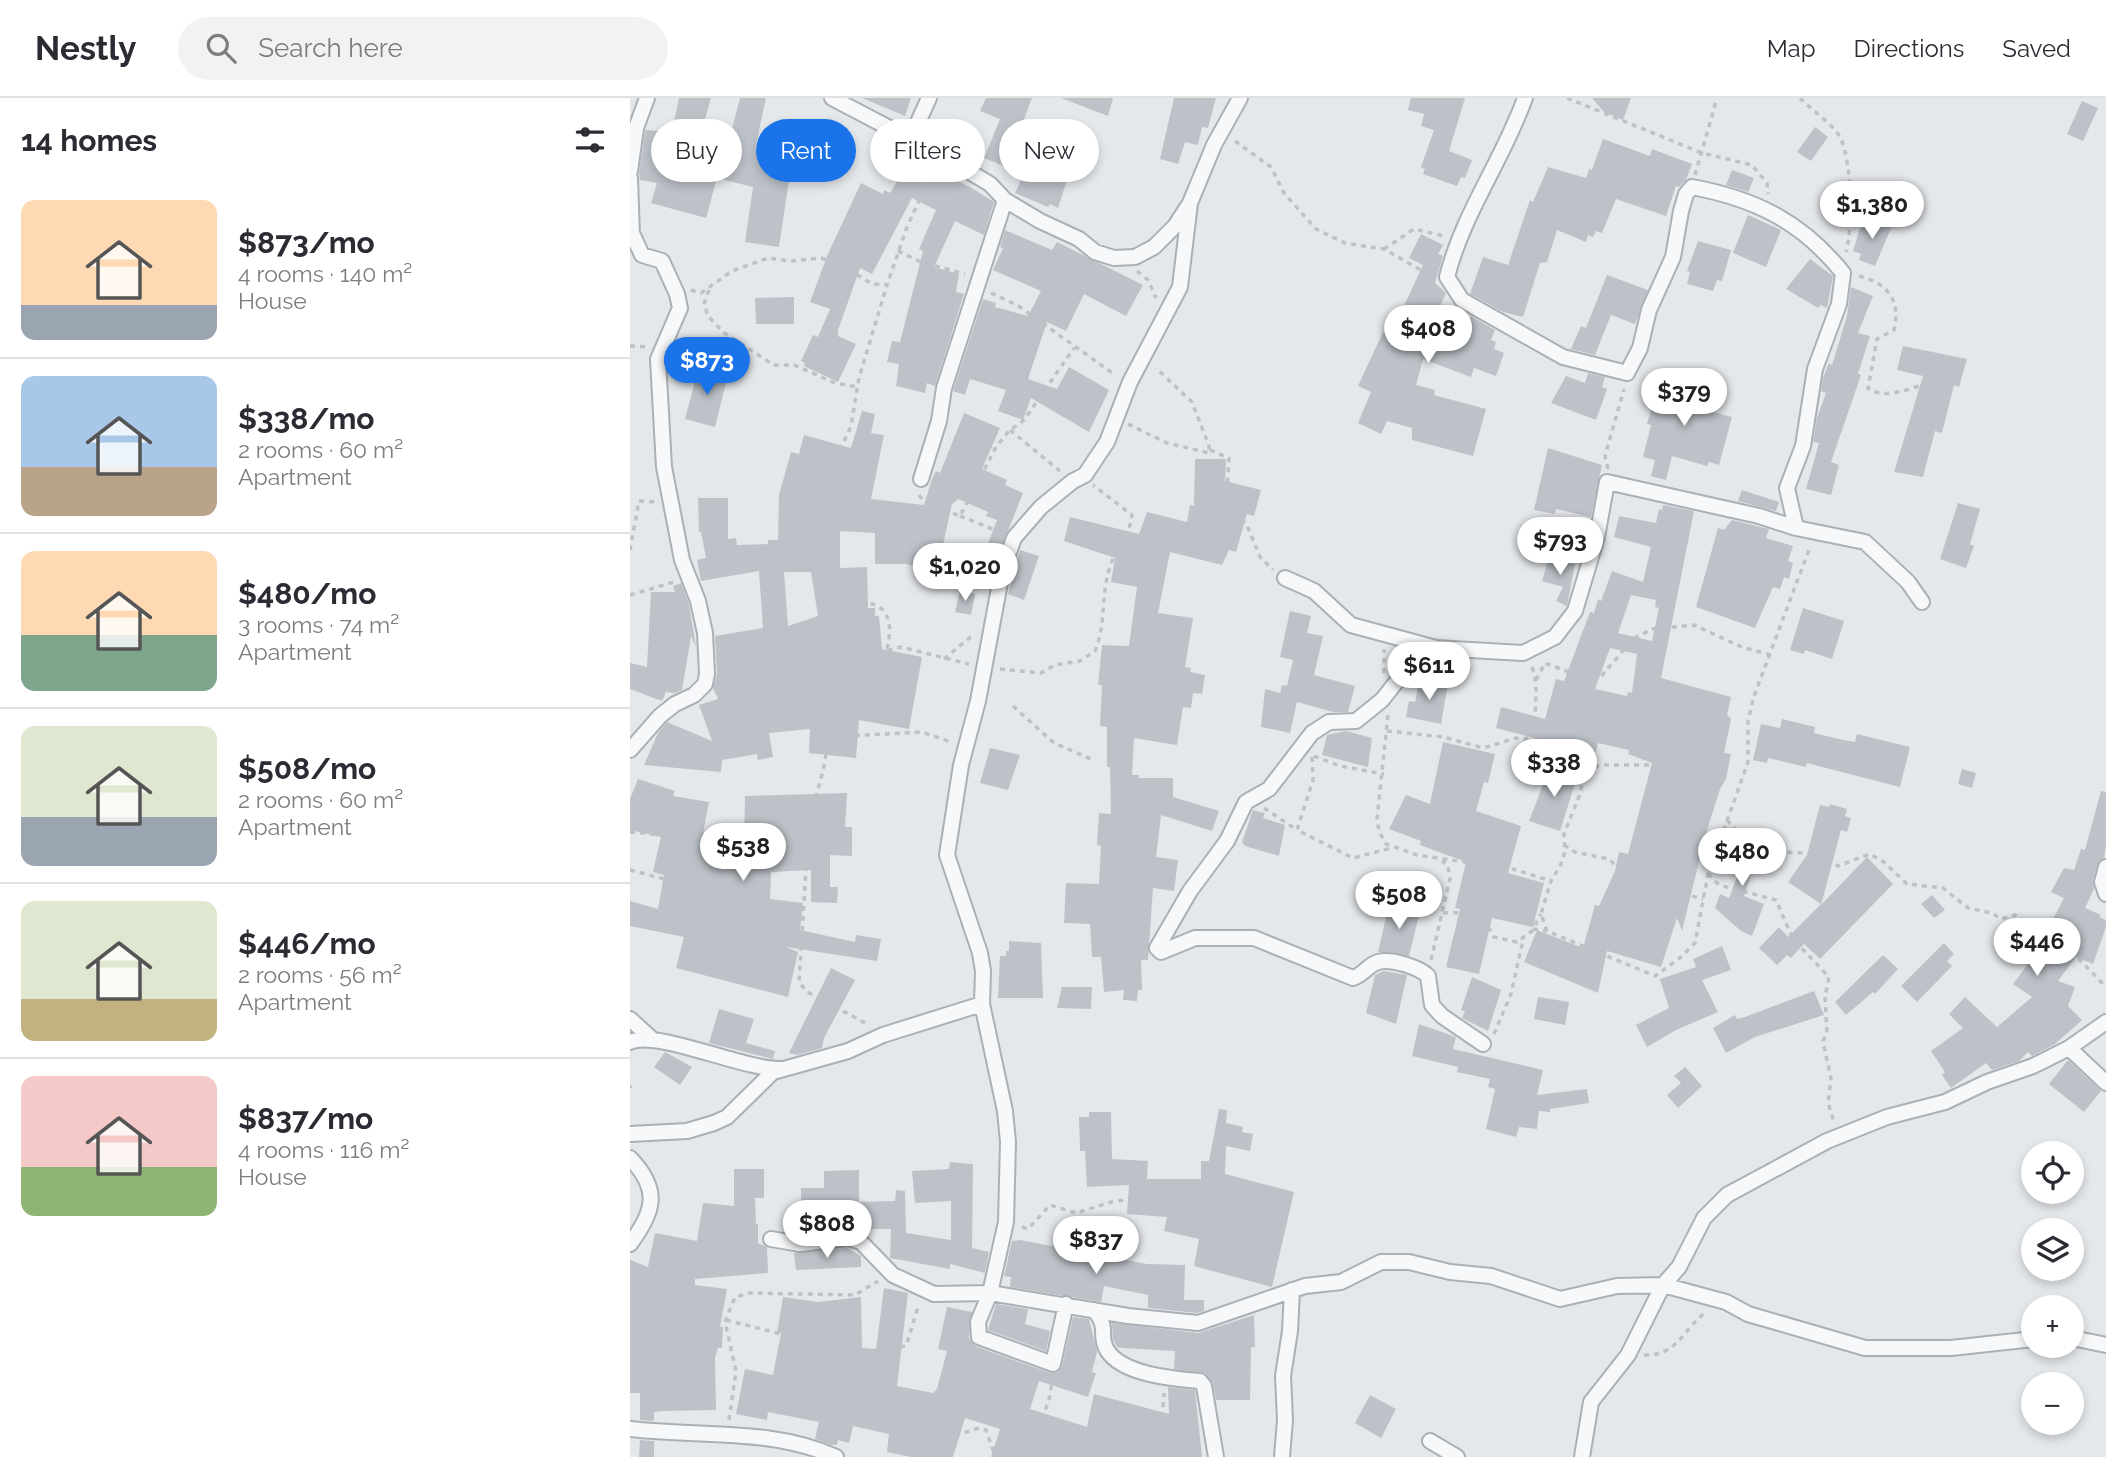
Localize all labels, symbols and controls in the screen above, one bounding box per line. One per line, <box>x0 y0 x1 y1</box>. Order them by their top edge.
search box <box>178 17 668 80</box>
text: Nestly <box>35 29 136 68</box>
icon: search <box>202 29 240 67</box>
text: Search here <box>258 33 403 63</box>
text: Map <box>1767 34 1816 63</box>
text: Directions <box>1854 34 1964 63</box>
text: Saved <box>2002 34 2071 63</box>
chip: Buy <box>651 119 742 182</box>
chip: Rent <box>756 119 856 182</box>
chip: Filters <box>870 119 985 182</box>
chip: New <box>999 119 1099 182</box>
icon: filters <box>571 121 609 159</box>
text: 14 homes <box>21 123 157 158</box>
pin: $1,380 <box>1815 181 1929 241</box>
text: $1,380 <box>1836 190 1908 217</box>
text: $873/mo <box>238 225 375 260</box>
icon: home <box>77 228 161 312</box>
text: 4 rooms · 140 m² <box>238 260 412 287</box>
text: House <box>238 287 307 314</box>
pin: $408 <box>1387 306 1469 365</box>
text: $408 <box>1400 314 1456 341</box>
pin: $873 <box>666 338 748 397</box>
text: $873 <box>680 346 734 373</box>
pin: $379 <box>1643 368 1725 428</box>
text: $379 <box>1657 377 1711 404</box>
text: $338/mo <box>238 401 375 436</box>
icon: home <box>77 404 161 488</box>
text: 2 rooms · 60 m² <box>238 436 403 463</box>
text: Apartment <box>238 463 352 490</box>
pin: $793 <box>1519 518 1601 577</box>
text: $793 <box>1533 526 1587 553</box>
pin: $1,020 <box>908 544 1022 603</box>
text: $1,020 <box>929 552 1001 579</box>
text: $480/mo <box>238 576 376 611</box>
icon: home <box>77 579 161 663</box>
text: 3 rooms · 74 m² <box>238 611 399 638</box>
text: Apartment <box>238 638 352 665</box>
pin: $611 <box>1388 642 1470 702</box>
text: $611 <box>1403 651 1455 678</box>
pin: $338 <box>1513 740 1595 799</box>
text: $338 <box>1527 748 1581 775</box>
text: $508/mo <box>238 751 376 786</box>
icon: home <box>77 754 161 838</box>
text: 2 rooms · 60 m² <box>238 786 403 813</box>
text: Apartment <box>238 813 352 840</box>
pin: $538 <box>702 824 784 883</box>
pin: $480 <box>1701 828 1783 888</box>
text: $538 <box>716 832 770 859</box>
text: $480 <box>1714 837 1770 864</box>
pin: $508 <box>1358 872 1440 931</box>
text: $508 <box>1371 880 1427 907</box>
pin: $446 <box>1996 918 2078 978</box>
text: $446/mo <box>238 926 376 961</box>
text: $446 <box>2010 927 2064 954</box>
icon: home <box>77 929 161 1013</box>
text: 2 rooms · 56 m² <box>238 961 402 988</box>
text: Apartment <box>238 988 352 1015</box>
text: $837/mo <box>238 1101 373 1136</box>
icon: home <box>77 1104 161 1188</box>
text: 4 rooms · 116 m² <box>238 1136 409 1163</box>
map controls <box>2021 1141 2084 1435</box>
button: locate <box>2021 1141 2084 1204</box>
text: House <box>238 1163 307 1190</box>
pin: $808 <box>786 1200 868 1260</box>
text: $808 <box>799 1209 855 1236</box>
pin: $837 <box>1055 1216 1137 1276</box>
button: layers <box>2021 1218 2084 1281</box>
text: $837 <box>1069 1225 1123 1252</box>
button: + <box>2021 1295 2084 1358</box>
button: − <box>2021 1372 2084 1435</box>

